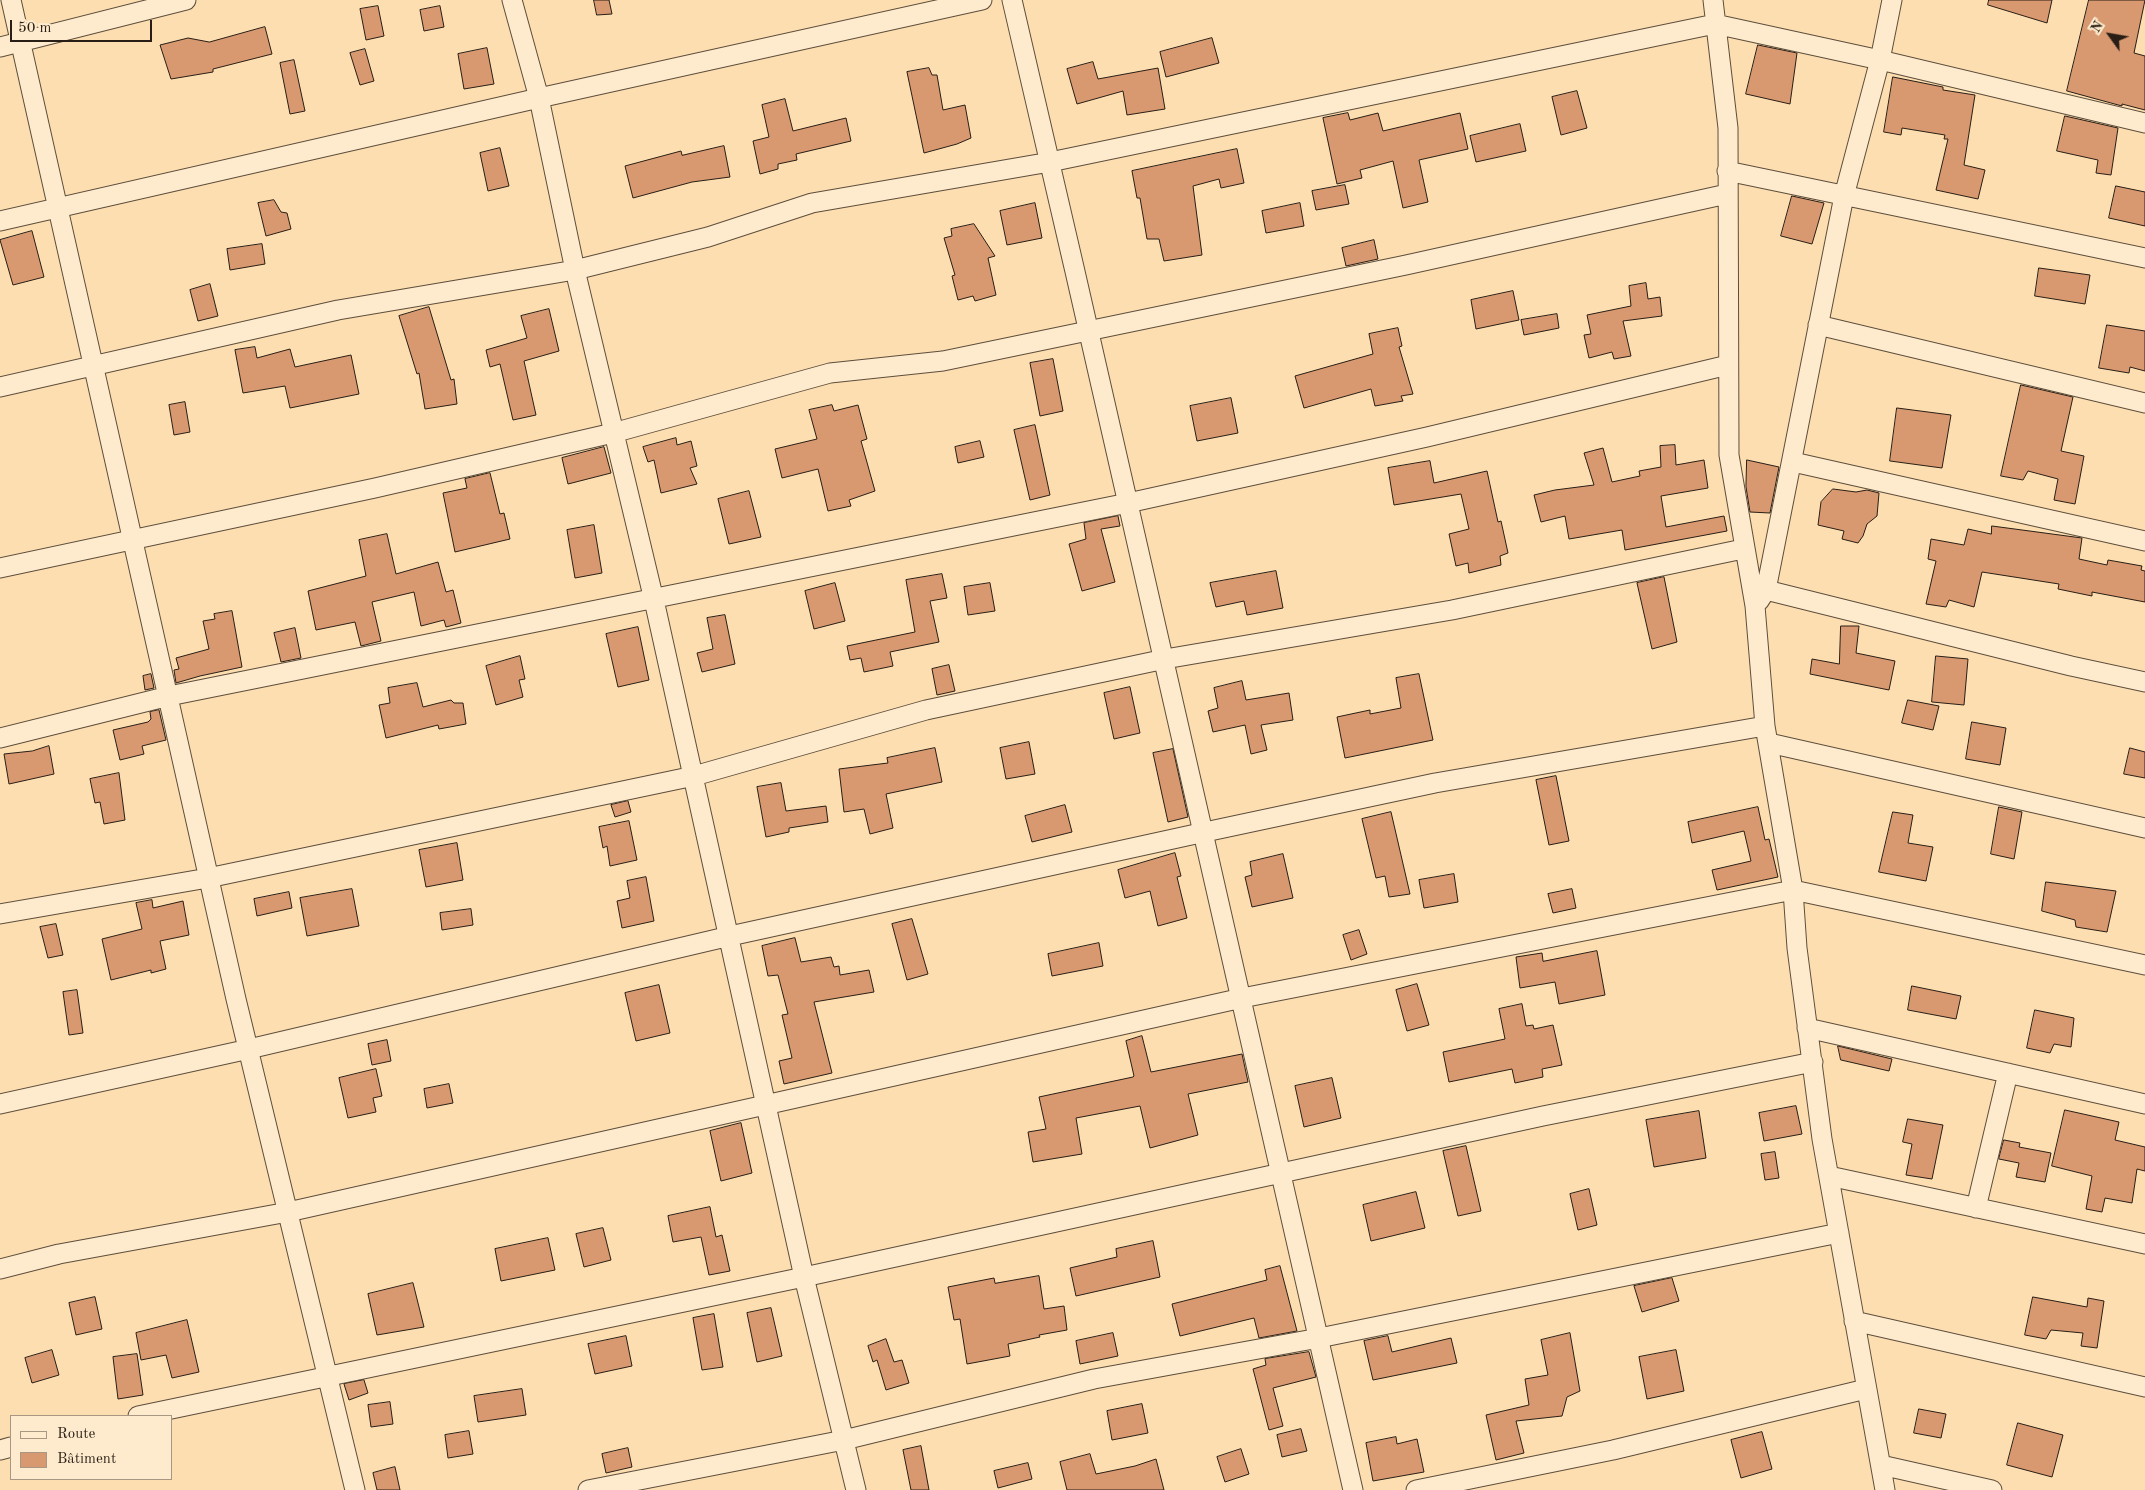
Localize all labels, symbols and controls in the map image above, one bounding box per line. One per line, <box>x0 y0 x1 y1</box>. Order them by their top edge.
scale bar <box>12 10 155 42</box>
north arrow <box>2085 10 2135 60</box>
text: N <box>2089 19 2106 35</box>
text: 50 m <box>18 21 52 36</box>
legend <box>10 1415 172 1480</box>
text: Route <box>57 1427 95 1442</box>
text: Bâtiment <box>57 1452 116 1467</box>

